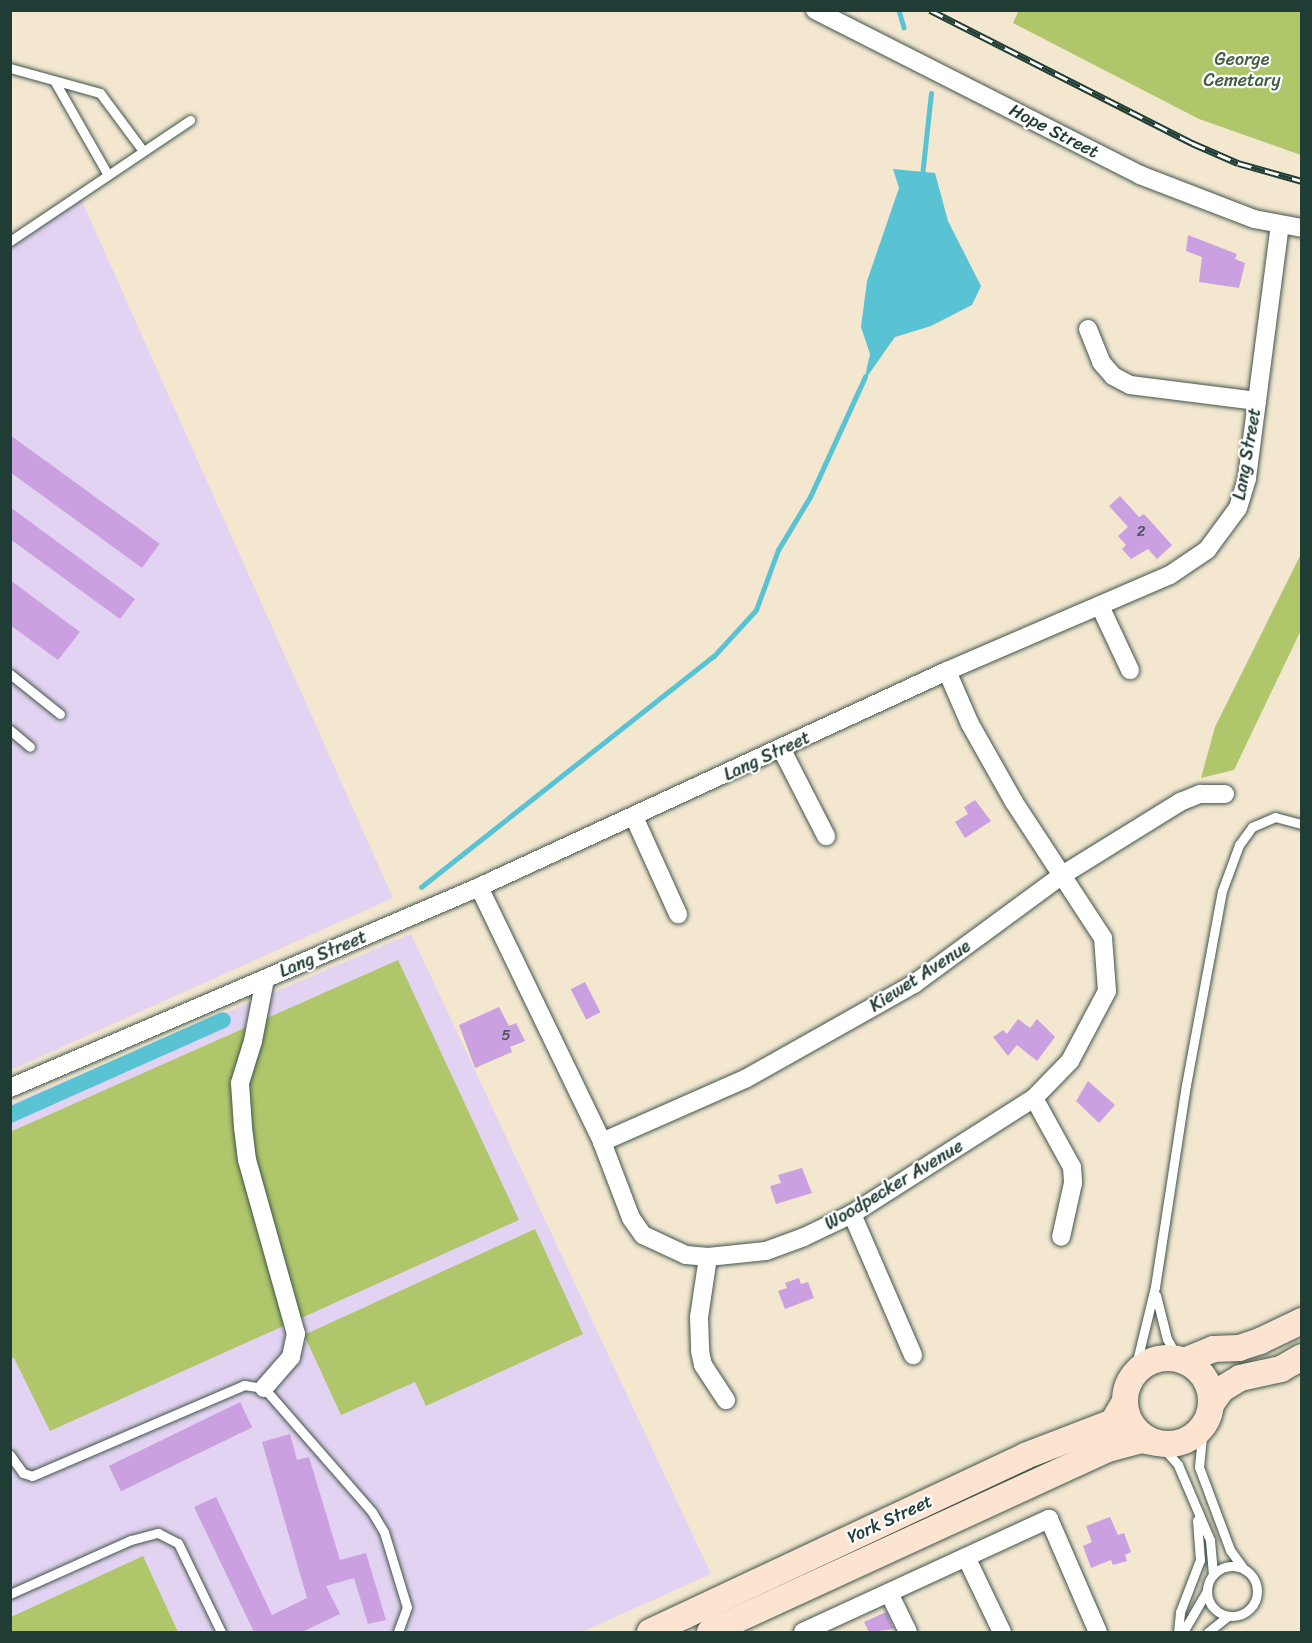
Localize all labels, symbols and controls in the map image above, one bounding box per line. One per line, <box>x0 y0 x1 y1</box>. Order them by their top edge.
park label: George Cemetary <box>1203 49 1281 92</box>
street label: Hope Street <box>1006 99 1102 163</box>
street label: Lang Street <box>1228 406 1266 502</box>
house number: 2 <box>1137 523 1145 541</box>
street label: Lang Street <box>720 727 814 785</box>
street label: Lang Street <box>276 926 370 982</box>
street label: Kiewet Avenue <box>865 935 975 1017</box>
house number: 5 <box>501 1027 511 1045</box>
street label: Woodpecker Avenue <box>821 1135 967 1235</box>
street label: York Street <box>844 1490 936 1548</box>

